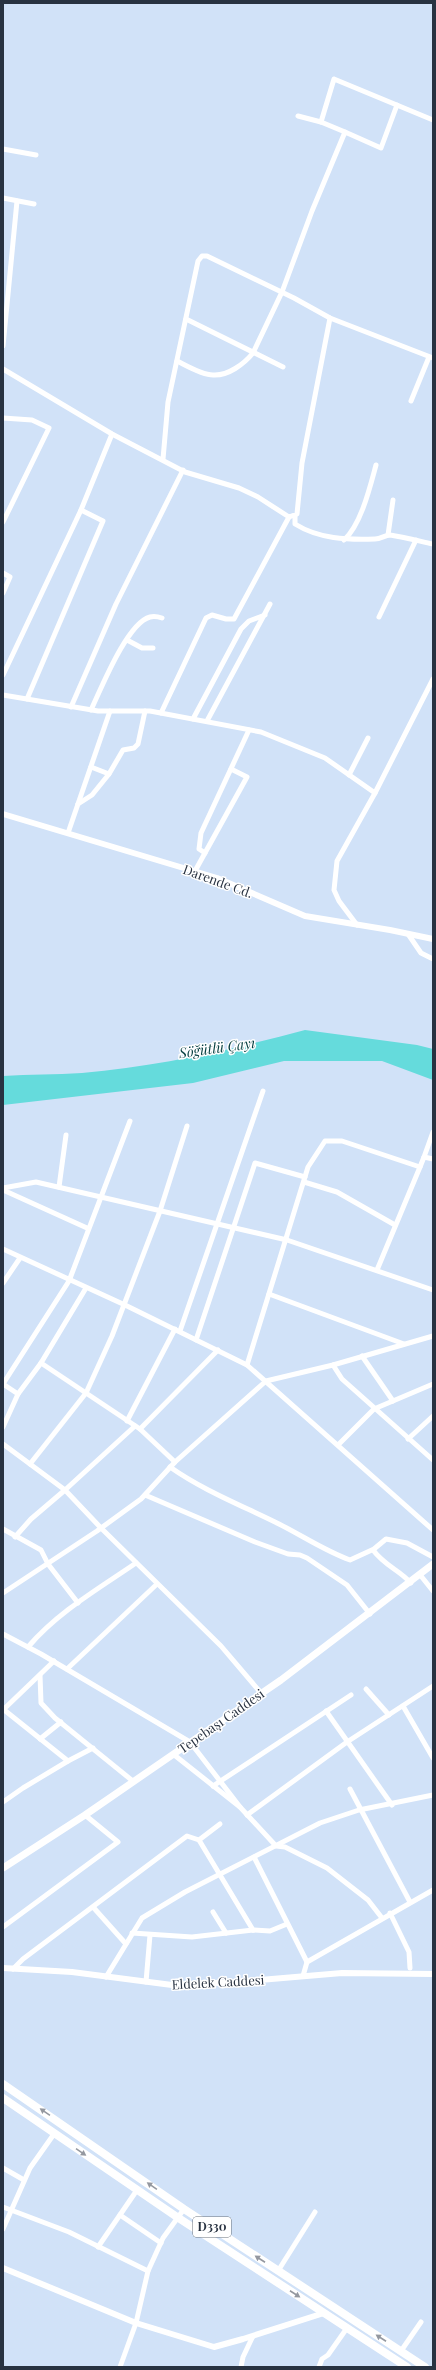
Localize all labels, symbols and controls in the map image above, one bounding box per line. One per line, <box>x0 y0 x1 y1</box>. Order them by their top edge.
street label: Darende Cd. <box>181 860 255 901</box>
water label: Söğütlü Çayı <box>177 1033 256 1062</box>
street label: Tepebaşı Caddesi <box>174 1684 267 1757</box>
street label: Eldelek Caddesi <box>171 1971 265 1992</box>
one-way arrow <box>40 2108 50 2116</box>
one-way arrow <box>76 2148 87 2156</box>
one-way arrow <box>147 2182 157 2190</box>
road number: D330 <box>193 2217 231 2237</box>
one-way arrow <box>255 2255 265 2263</box>
one-way arrow <box>289 2290 301 2297</box>
one-way arrow <box>375 2334 386 2341</box>

